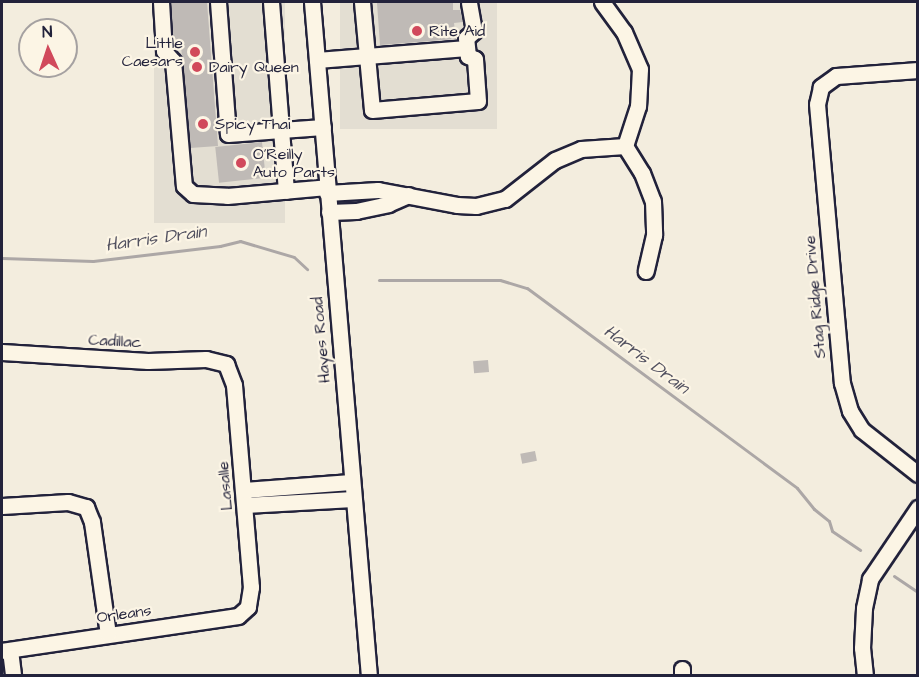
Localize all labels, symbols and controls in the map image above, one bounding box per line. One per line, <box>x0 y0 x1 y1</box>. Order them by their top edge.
north arrow <box>18 18 78 78</box>
text: N <box>42 21 53 43</box>
place label: Rite Aid <box>429 21 485 41</box>
marker: Rite Aid <box>410 24 424 38</box>
place label: Little Caesars <box>122 33 183 71</box>
marker: Little Caesars <box>188 45 202 59</box>
place label: Dairy Queen <box>209 57 299 77</box>
marker: Dairy Queen <box>190 60 204 74</box>
place label: Spicy Thai <box>215 114 290 134</box>
marker: Spicy Thai <box>196 117 210 131</box>
place label: O'Reilly Auto Parts <box>253 144 335 182</box>
marker: O'Reilly Auto Parts <box>234 156 248 170</box>
water label: Harris Drain <box>104 221 208 257</box>
street label: Stag Ridge Drive <box>800 235 830 359</box>
street label: Hayes Road <box>308 296 334 384</box>
water label: Harris Drain <box>599 321 693 399</box>
street label: Cadillac <box>88 330 142 352</box>
street label: Lasalle <box>213 461 237 511</box>
street label: Orleans <box>95 601 153 627</box>

